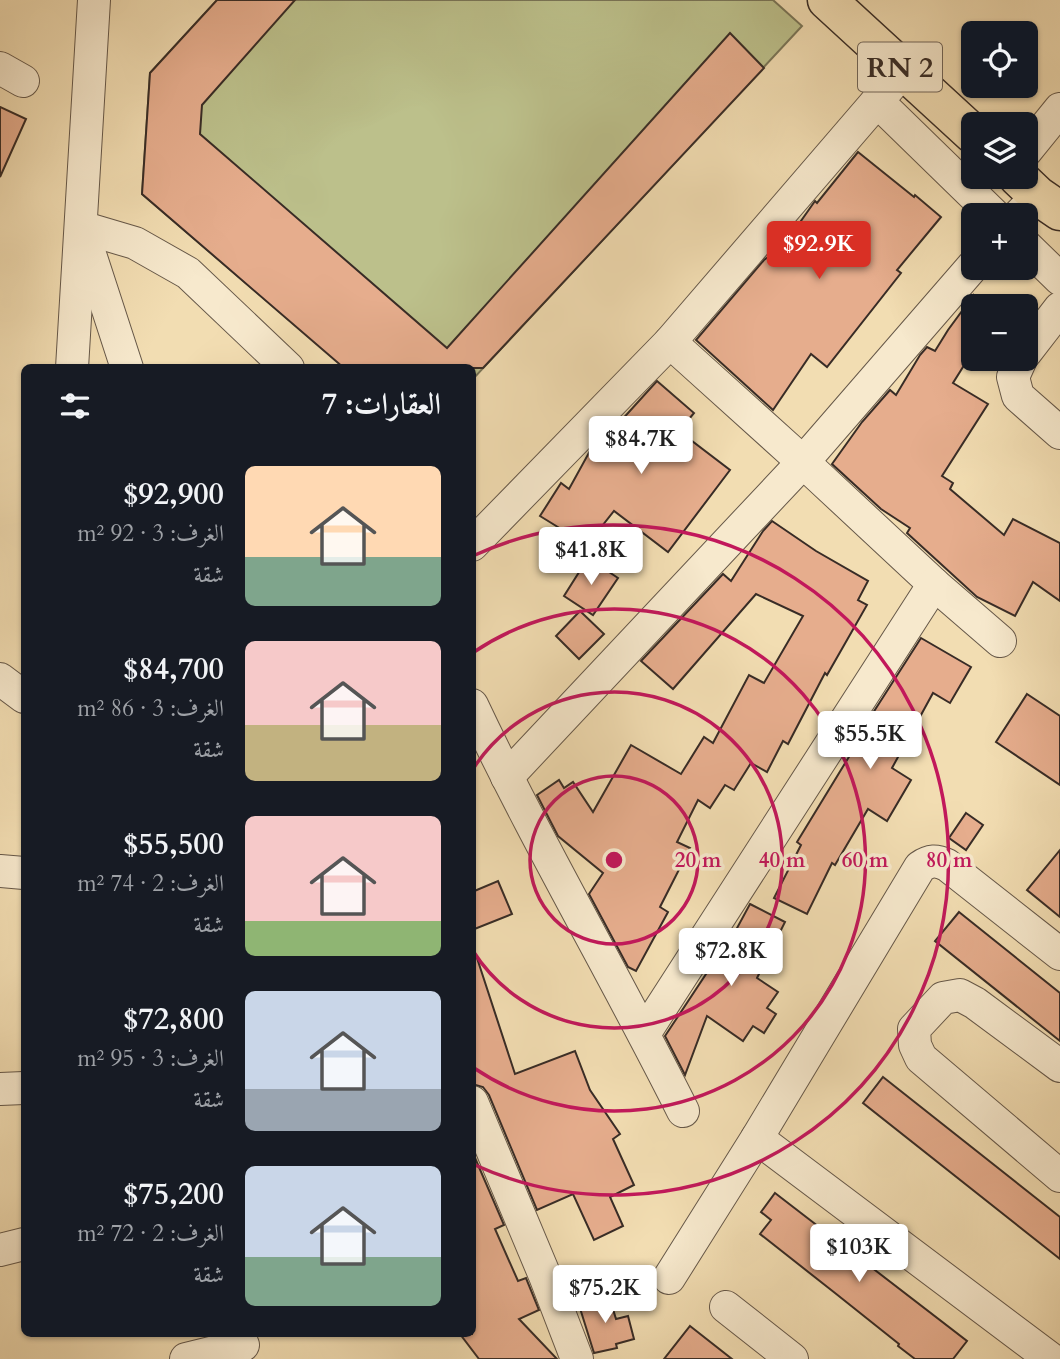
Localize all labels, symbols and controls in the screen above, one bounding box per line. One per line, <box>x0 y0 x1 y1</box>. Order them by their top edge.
map controls <box>961 21 1038 371</box>
button: locate <box>961 21 1038 98</box>
road number: RN 2 <box>858 42 942 92</box>
button: layers <box>961 112 1038 189</box>
button: + <box>961 203 1038 280</box>
pin: $92.9K <box>762 222 876 281</box>
text: $92.9K <box>783 228 855 259</box>
button: − <box>961 294 1038 371</box>
text: العقارات: 7 <box>322 384 441 425</box>
icon: filters <box>56 387 94 425</box>
pin: $84.7K <box>584 416 698 476</box>
text: $84.7K <box>605 423 677 454</box>
text: $92,900 <box>123 474 224 515</box>
icon: home <box>301 494 385 578</box>
text: الغرف: 3 · 92 m² <box>77 518 224 549</box>
pin: $41.8K <box>534 528 648 587</box>
text: $41.8K <box>555 534 627 565</box>
text: شقة <box>194 559 224 590</box>
text: $84,700 <box>123 649 224 690</box>
icon: home <box>301 669 385 753</box>
text: الغرف: 3 · 86 m² <box>77 693 224 724</box>
pin: $55.5K <box>813 712 927 771</box>
text: $55.5K <box>834 718 906 749</box>
text: شقة <box>194 734 224 765</box>
text: $55,500 <box>123 824 224 865</box>
icon: home <box>301 844 385 928</box>
text: 20 m <box>675 846 722 875</box>
text: 40 m <box>759 846 806 875</box>
text: 60 m <box>842 846 889 875</box>
text: 80 m <box>926 846 973 875</box>
centre of rings <box>602 848 626 872</box>
text: الغرف: 2 · 74 m² <box>77 868 224 899</box>
text: شقة <box>194 909 224 940</box>
pin: $72.8K <box>674 928 788 988</box>
text: $72.8K <box>695 935 767 966</box>
text: $72,800 <box>123 999 224 1040</box>
icon: home <box>301 1019 385 1103</box>
text: الغرف: 3 · 95 m² <box>77 1043 224 1074</box>
text: شقة <box>194 1084 224 1115</box>
text: $75,200 <box>123 1174 224 1215</box>
icon: home <box>301 1194 385 1278</box>
text: الغرف: 2 · 72 m² <box>77 1218 224 1249</box>
pin: $103K <box>810 1224 908 1284</box>
text: $103K <box>826 1231 892 1262</box>
text: شقة <box>194 1259 224 1290</box>
pin: $75.2K <box>548 1266 662 1325</box>
text: $75.2K <box>569 1272 641 1303</box>

